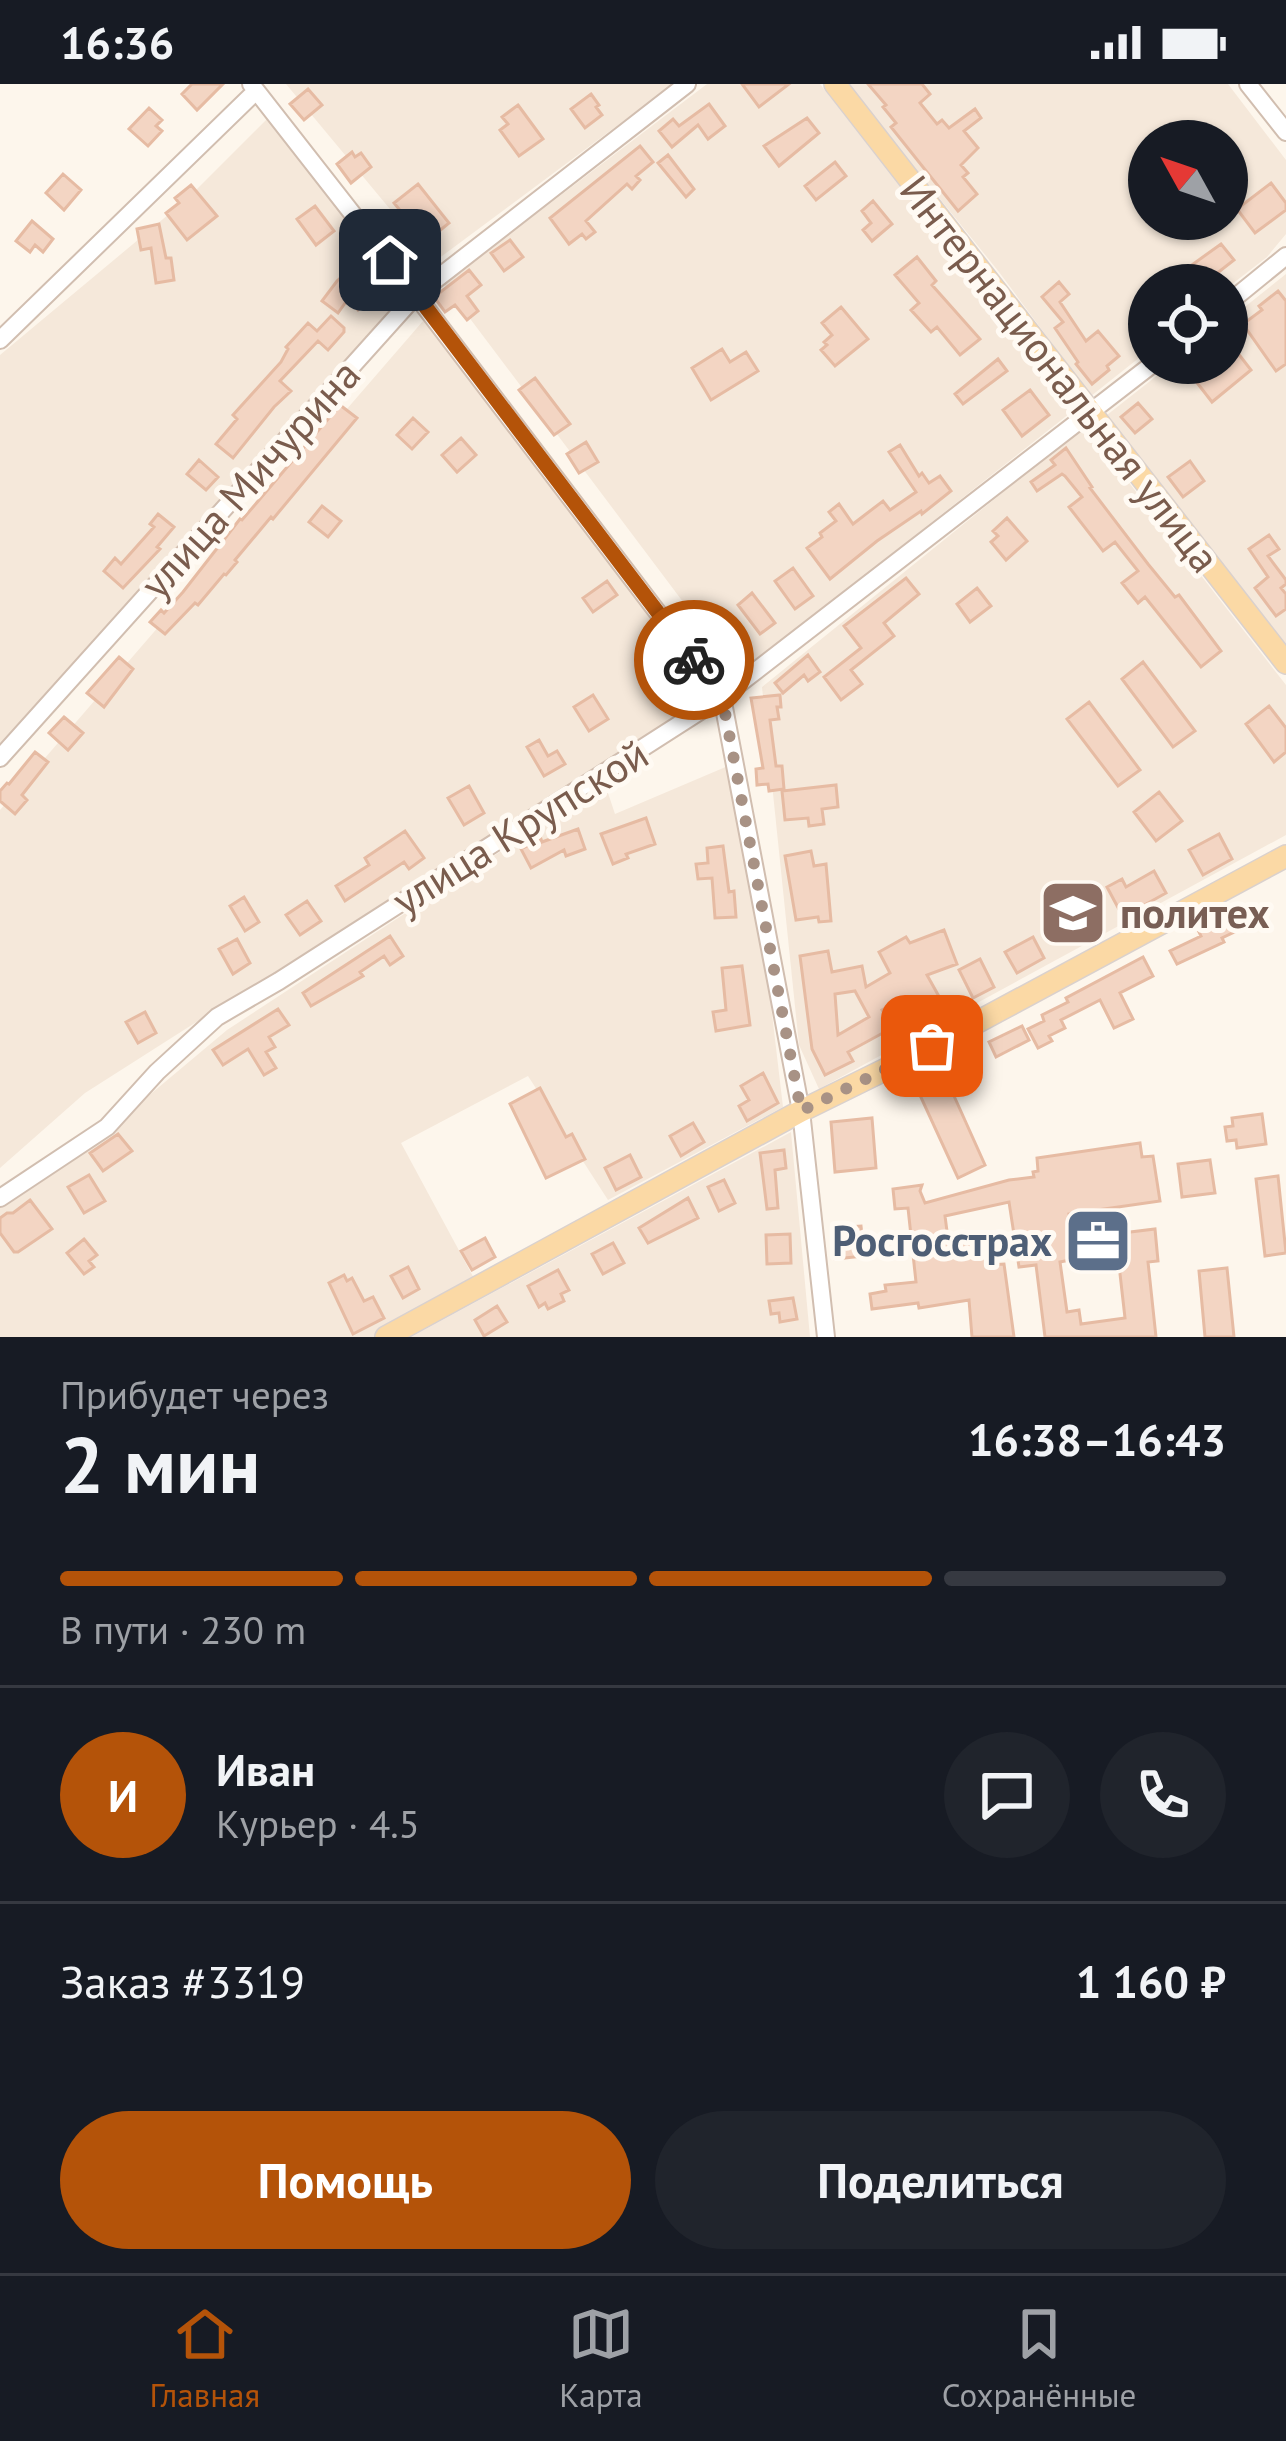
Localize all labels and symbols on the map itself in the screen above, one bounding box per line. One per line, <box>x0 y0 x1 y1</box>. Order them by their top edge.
north arrow <box>1128 120 1248 240</box>
street label: Интернациональная улица <box>888 164 1233 583</box>
pin <box>339 209 441 311</box>
street label: улица Мичурина <box>128 347 372 610</box>
courier <box>634 600 754 720</box>
street label: улица Крупской <box>381 726 658 927</box>
school or university icon: политех <box>1038 878 1108 948</box>
place label: политех <box>1120 885 1270 940</box>
pin <box>881 995 983 1097</box>
office icon: Росгосстрах <box>1063 1206 1133 1276</box>
place label: Росгосстрах <box>832 1213 1052 1268</box>

